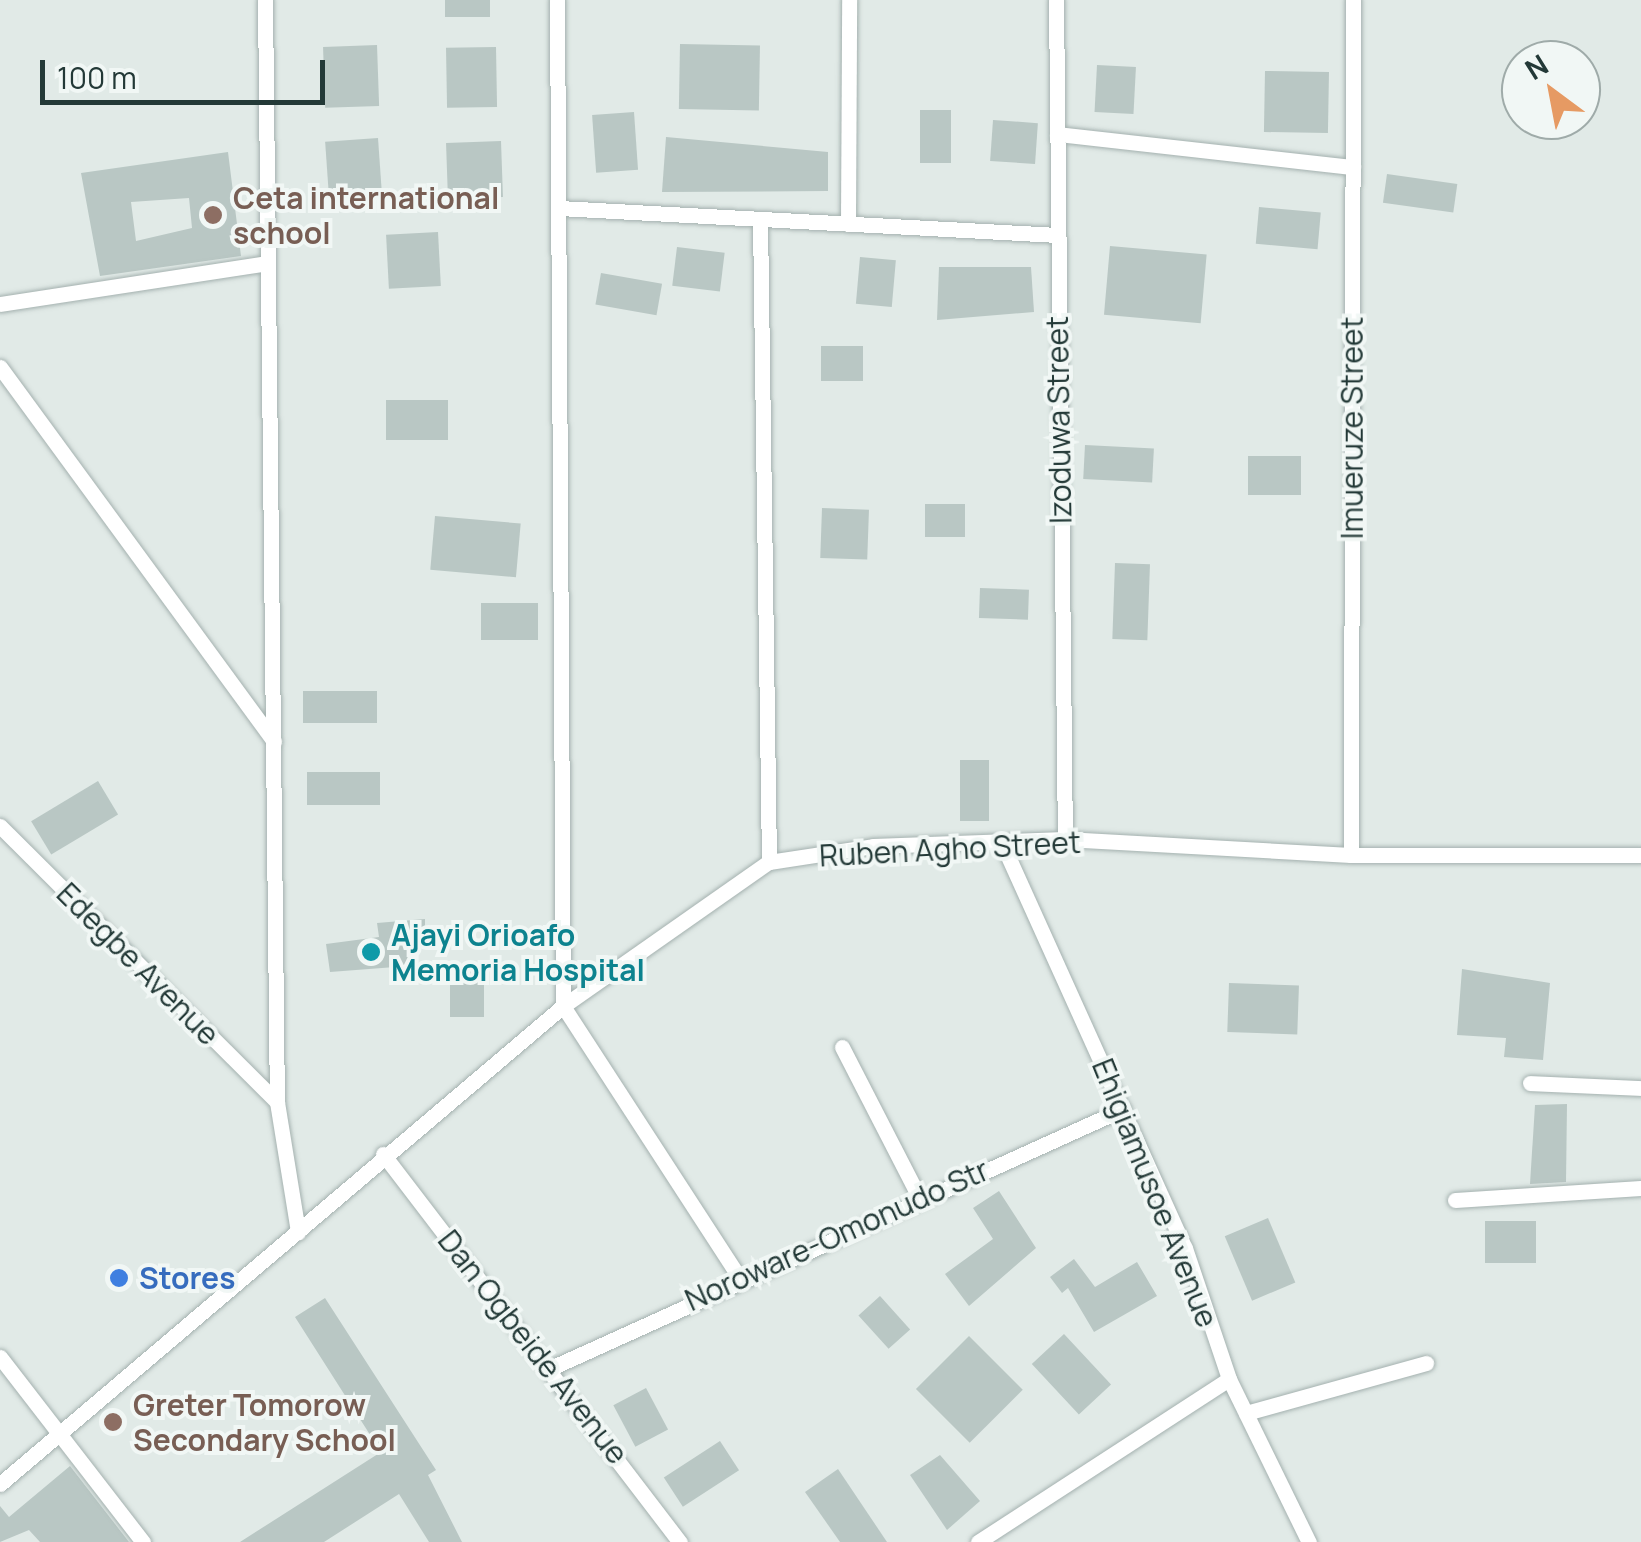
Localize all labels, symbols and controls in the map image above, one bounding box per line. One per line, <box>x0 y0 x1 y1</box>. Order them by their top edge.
scale bar <box>45 40 330 102</box>
north arrow <box>1501 40 1601 140</box>
text: N <box>1518 45 1555 88</box>
text: 100 m <box>57 57 137 98</box>
place label: Ceta international school <box>233 180 499 250</box>
marker: Ceta international school <box>202 204 224 226</box>
street label: Izoduwa Street <box>1039 316 1079 524</box>
street label: Imueruze Street <box>1334 317 1370 539</box>
street label: Ruben Agho Street <box>818 824 1082 874</box>
street label: Edegbe Avenue <box>50 876 226 1052</box>
place label: Ajayi Orioafo Memoria Hospital <box>391 917 645 988</box>
marker: Ajayi Orioafo Memoria Hospital <box>360 941 382 963</box>
street label: Ehigiamusoe Avenue <box>1085 1054 1225 1332</box>
street label: Noroware-Omonudo Str <box>680 1152 994 1318</box>
street label: Dan Ogbeide Avenue <box>431 1223 635 1471</box>
place label: Stores <box>139 1260 235 1296</box>
marker: Stores <box>108 1267 130 1289</box>
place label: Greter Tomorow Secondary School <box>133 1387 396 1458</box>
marker: Greter Tomorow Secondary School <box>102 1411 124 1433</box>

